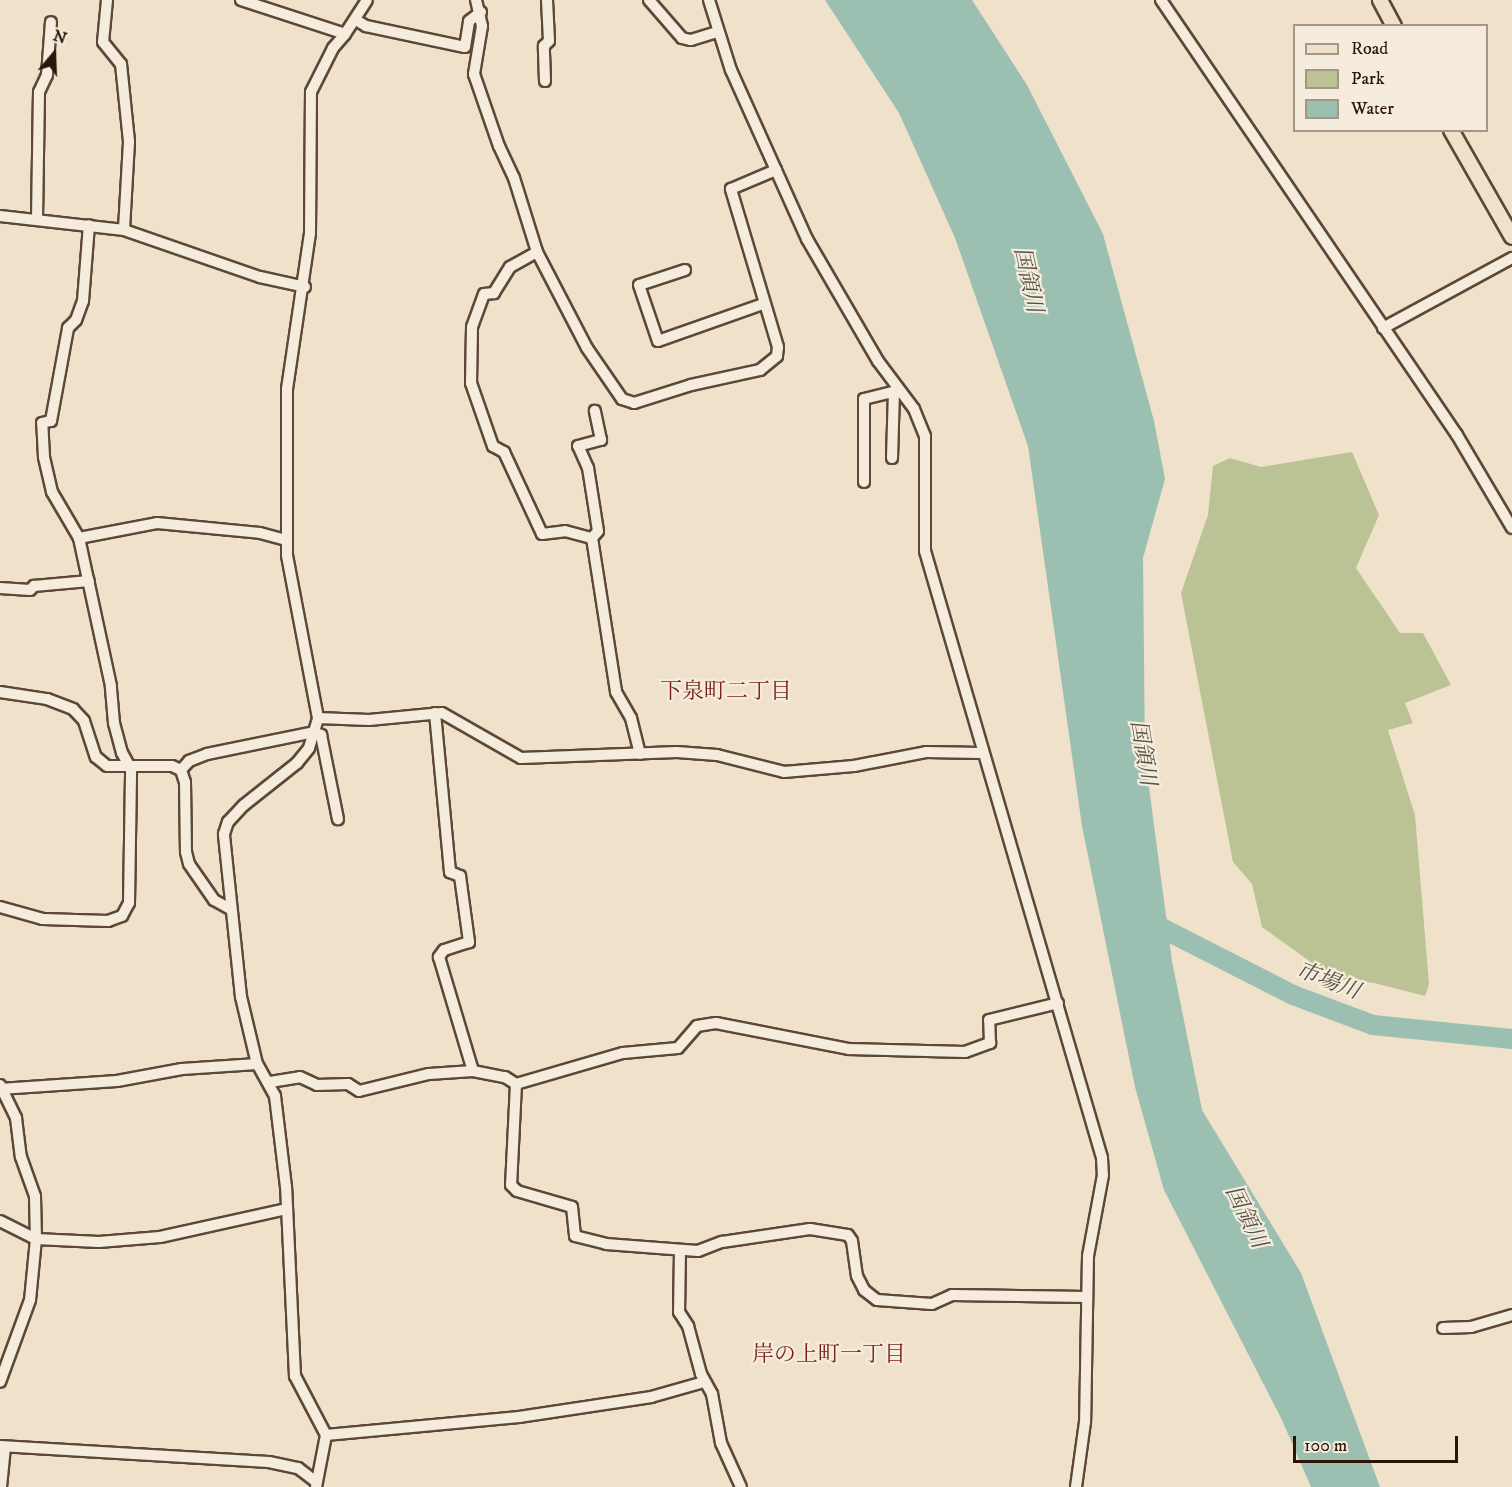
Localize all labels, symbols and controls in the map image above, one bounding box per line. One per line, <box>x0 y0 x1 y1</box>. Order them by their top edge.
north arrow <box>24 24 84 84</box>
legend <box>1293 24 1488 132</box>
text: N <box>50 25 69 49</box>
text: Road <box>1351 38 1388 60</box>
text: Park <box>1351 68 1385 90</box>
text: Water <box>1351 98 1394 120</box>
water label: 国領川 <box>1008 245 1048 315</box>
district label: 下泉町二丁目 <box>660 679 792 705</box>
water label: 国領川 <box>1125 718 1161 788</box>
water label: 市場川 <box>1292 957 1364 1005</box>
water label: 国領川 <box>1220 1182 1272 1252</box>
district label: 岸の上町一丁目 <box>752 1342 906 1368</box>
scale bar <box>1296 1424 1461 1462</box>
text: 100 m <box>1304 1435 1347 1457</box>

